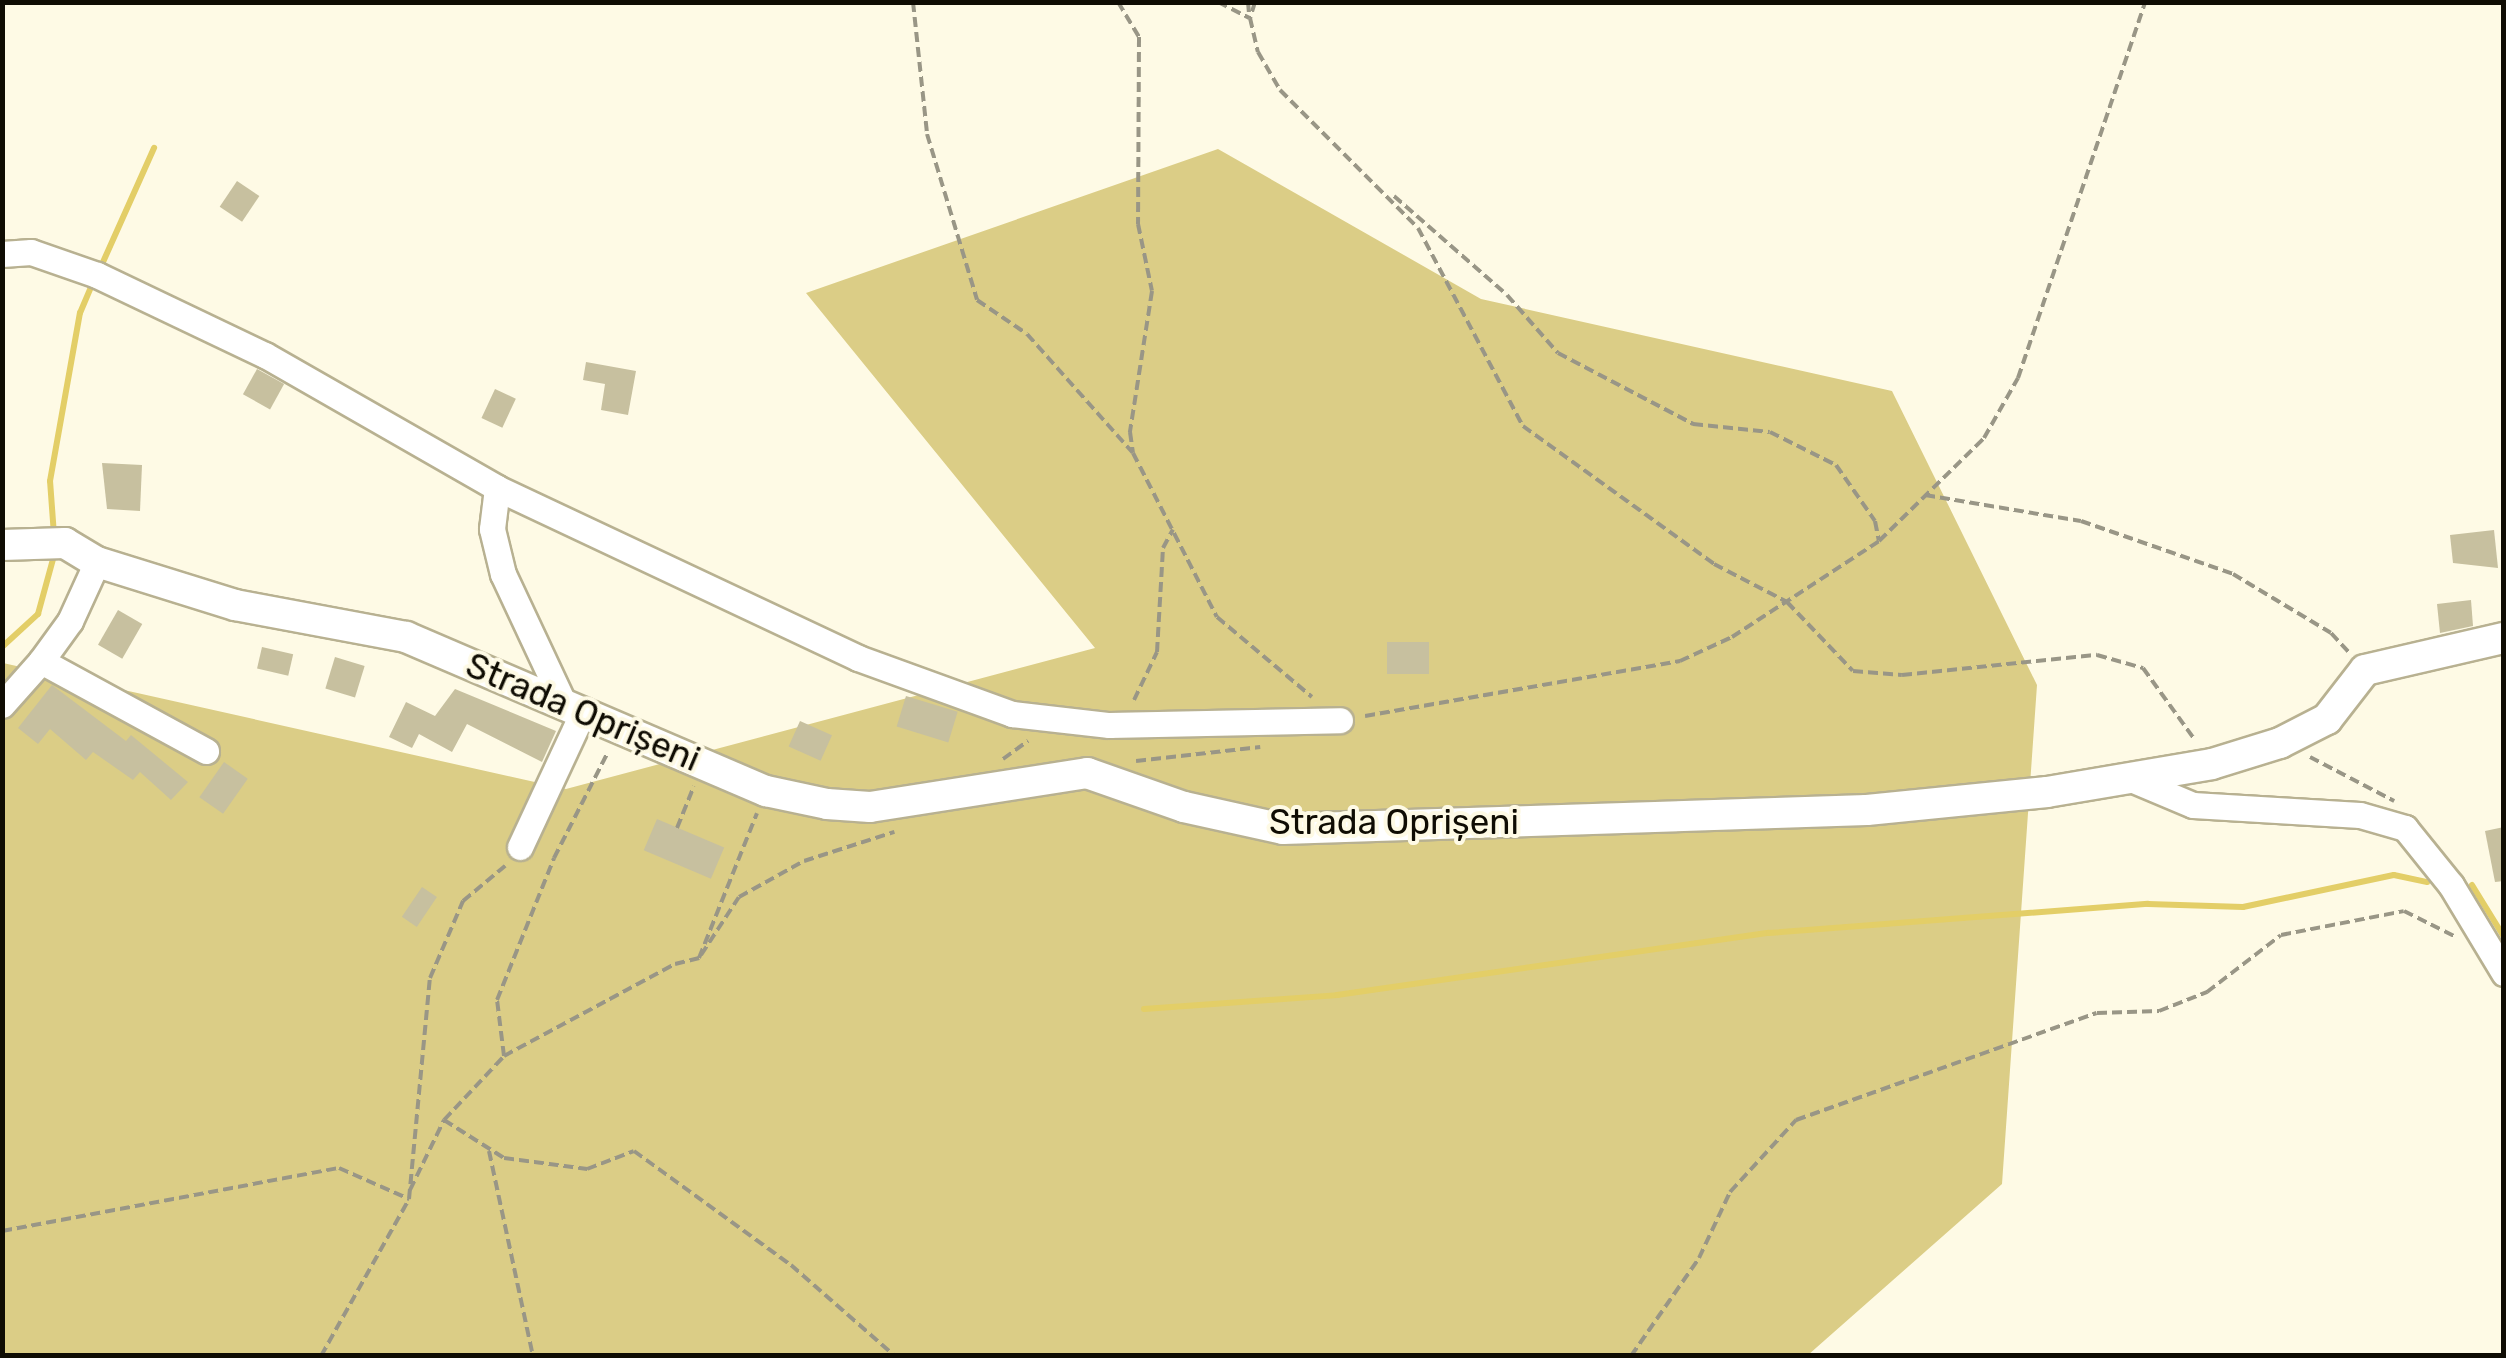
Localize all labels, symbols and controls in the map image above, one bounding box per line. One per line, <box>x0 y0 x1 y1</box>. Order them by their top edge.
street label: Strada Oprișeni <box>460 644 706 780</box>
street label: Strada Oprișeni <box>1269 801 1519 843</box>

